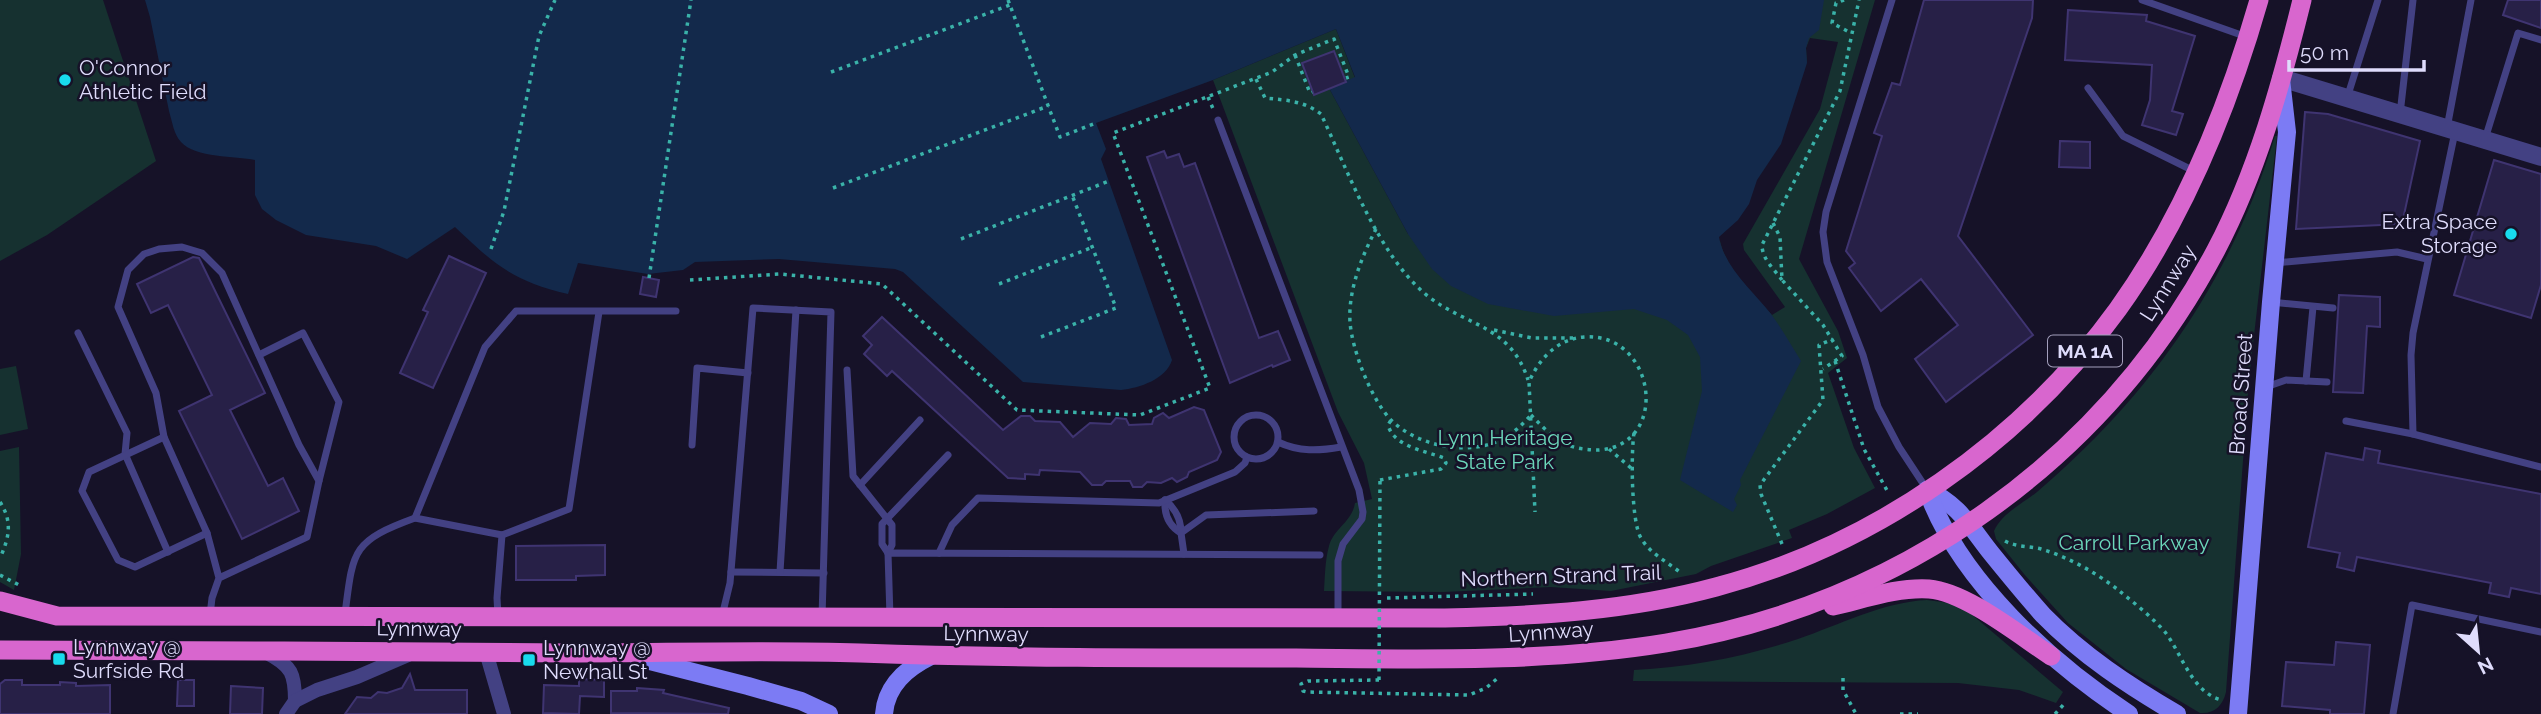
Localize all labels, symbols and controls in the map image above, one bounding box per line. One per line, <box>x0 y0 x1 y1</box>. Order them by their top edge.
scale bar <box>2289 28 2424 72</box>
text: 50 m <box>2300 40 2349 65</box>
place label: O'Connor Athletic Field <box>79 55 207 104</box>
marker: O'Connor Athletic Field <box>57 72 73 88</box>
place label: Extra Space Storage <box>2382 209 2497 258</box>
marker: Extra Space Storage <box>2503 226 2519 242</box>
street label: Lynnway <box>2134 240 2201 326</box>
street label: Broad Street <box>2224 332 2257 455</box>
road number: MA 1A <box>2048 336 2122 366</box>
park label: Lynn Heritage State Park <box>1437 425 1573 474</box>
park label: Carroll Parkway <box>2058 530 2210 555</box>
street label: Northern Strand Trail <box>1460 559 1662 591</box>
street label: Lynnway <box>376 615 462 642</box>
street label: Lynnway <box>1507 616 1594 647</box>
north arrow <box>2443 616 2513 686</box>
street label: Lynnway <box>943 620 1029 647</box>
place label: Lynnway @ Surfside Rd <box>73 634 184 683</box>
place label: Lynnway @ Newhall St <box>543 635 651 684</box>
marker: Lynnway @ Surfside Rd <box>51 651 67 667</box>
marker: Lynnway @ Newhall St <box>521 652 537 668</box>
text: N <box>2474 653 2497 679</box>

